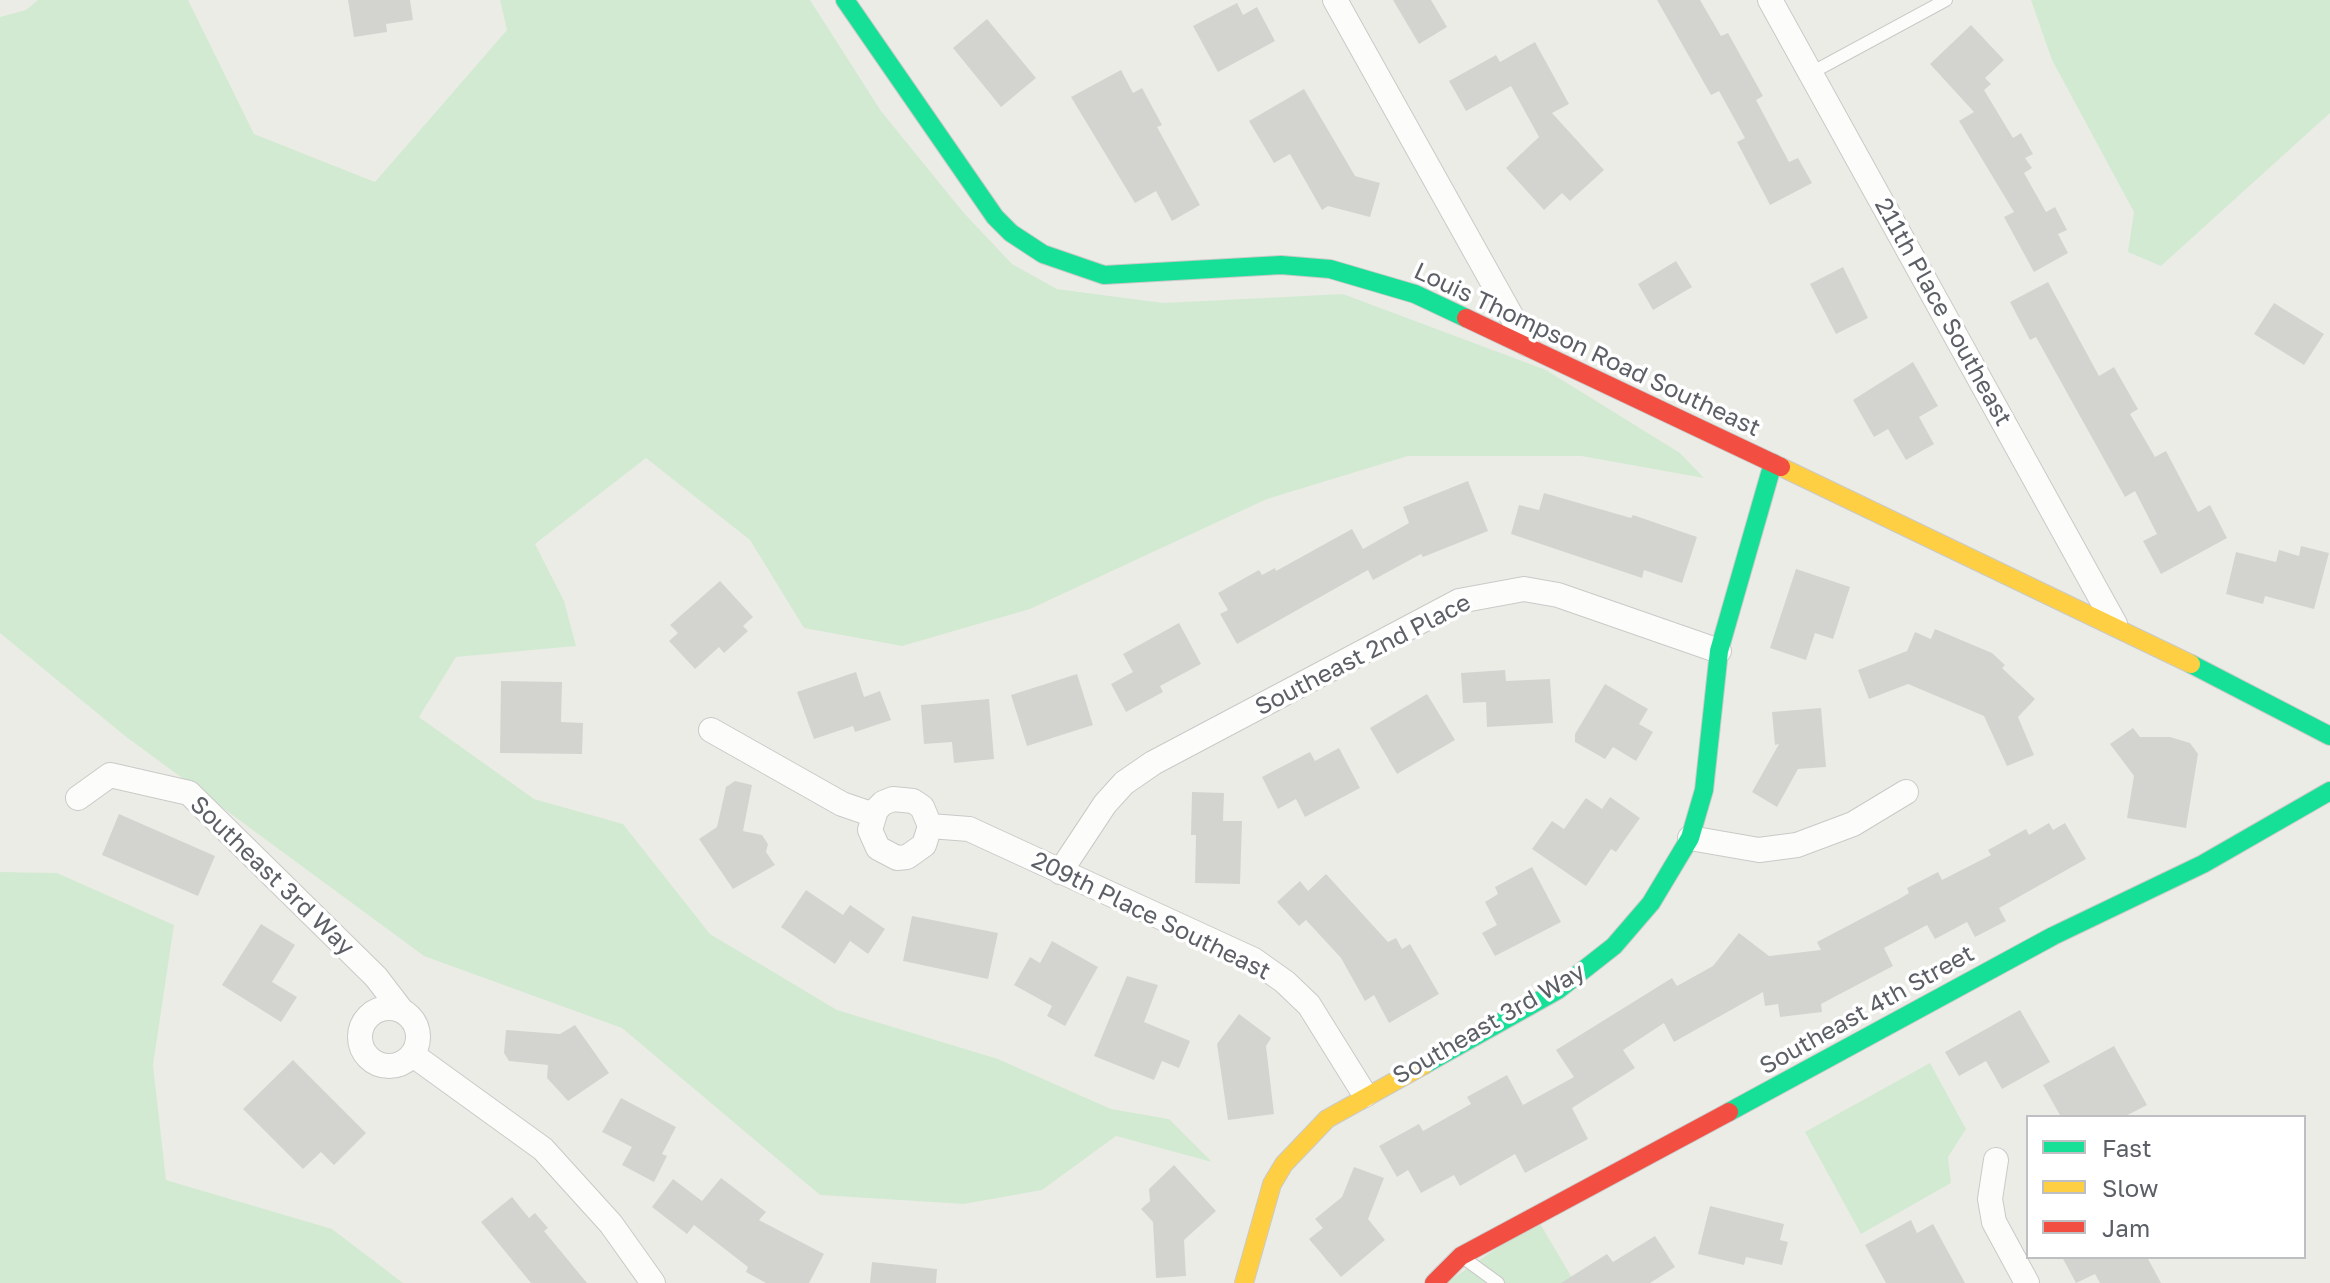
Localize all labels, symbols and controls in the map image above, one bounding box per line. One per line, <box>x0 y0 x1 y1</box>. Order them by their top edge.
street label: 211th Place Southeast <box>1868 193 2018 431</box>
street label: Louis Thompson Road Southeast <box>1409 257 1765 443</box>
street label: Southeast 2nd Place <box>1251 588 1475 722</box>
street label: Southeast 3rd Way <box>184 790 360 962</box>
street label: 209th Place Southeast <box>1027 846 1275 986</box>
street label: Southeast 4th Street <box>1755 939 1979 1081</box>
street label: Southeast 3rd Way <box>1388 957 1590 1091</box>
legend <box>2026 1115 2306 1259</box>
text: Fast <box>2102 1133 2152 1162</box>
text: Slow <box>2102 1173 2158 1202</box>
text: Jam <box>2102 1213 2150 1242</box>

